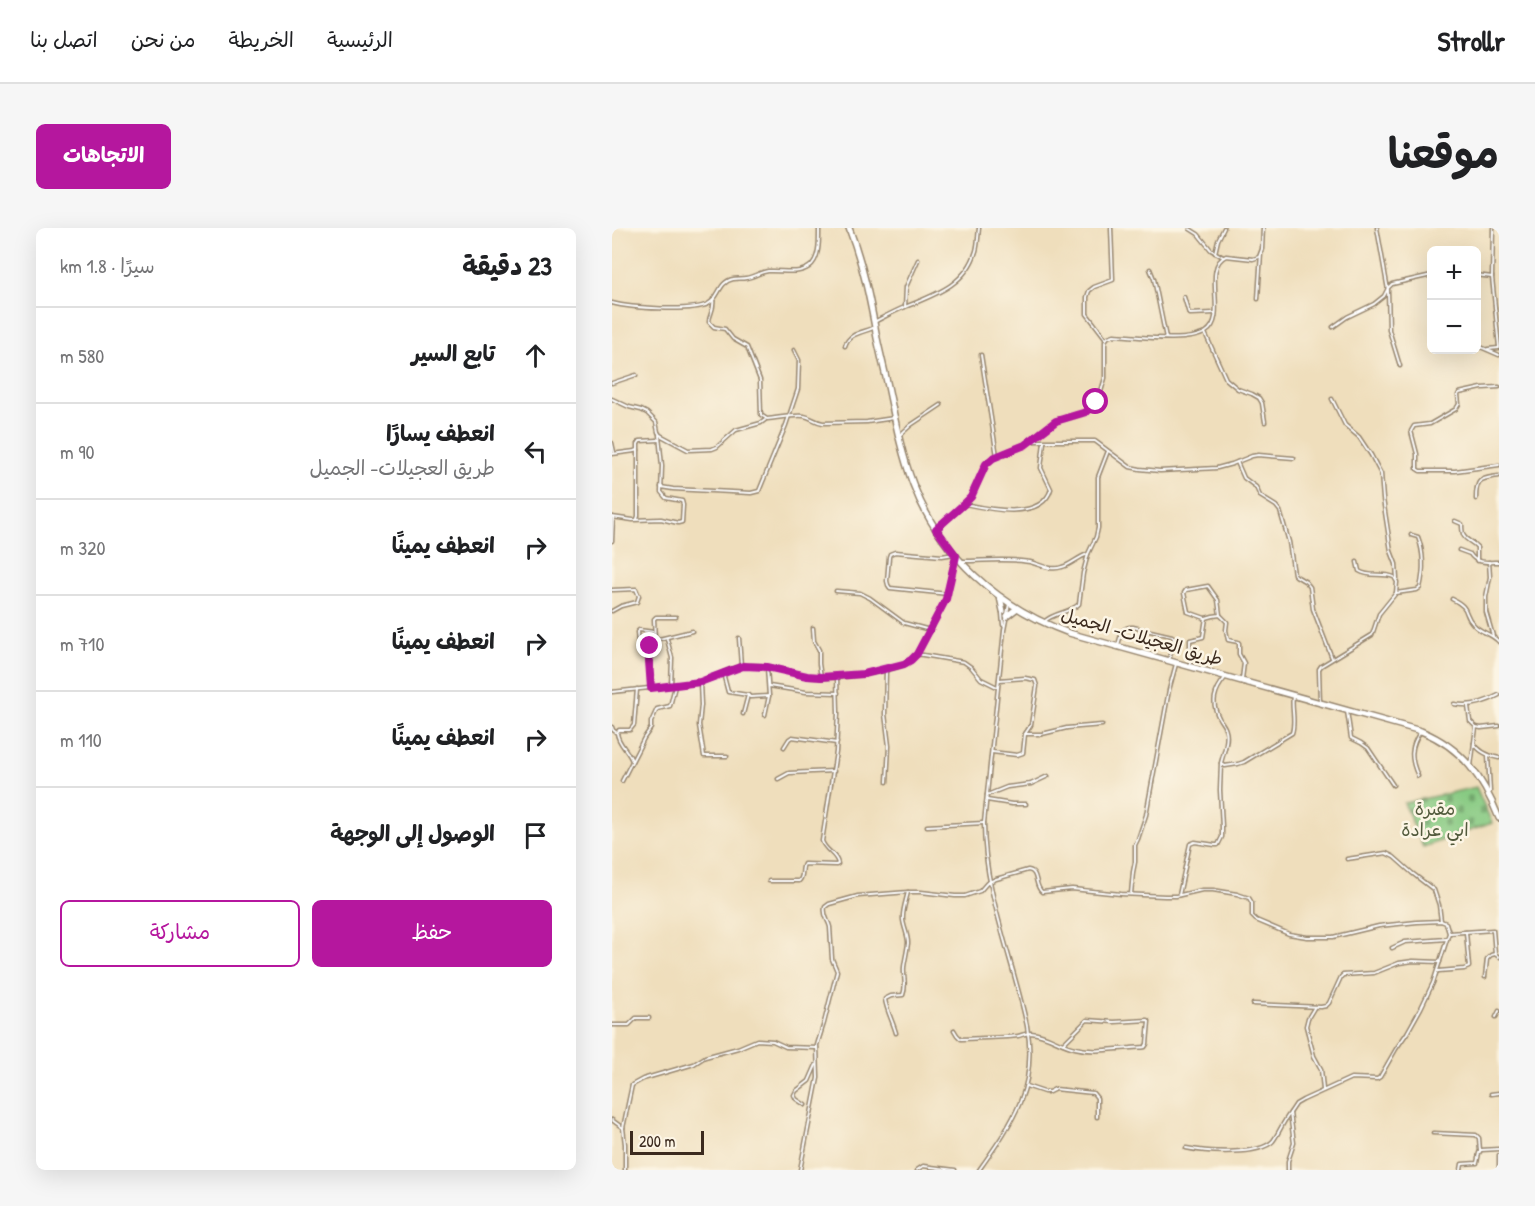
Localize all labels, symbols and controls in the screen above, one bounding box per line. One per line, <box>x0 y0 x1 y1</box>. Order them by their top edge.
text: Strollr <box>1438 22 1505 60</box>
text: اتصل بنا <box>30 25 98 54</box>
text: من نحن <box>131 25 195 54</box>
text: الخريطة <box>228 25 294 54</box>
text: الرئيسية <box>327 25 393 54</box>
button: الاتجاهات <box>36 124 171 189</box>
text: موقعنا <box>1388 124 1499 181</box>
map controls <box>1427 246 1481 354</box>
button: + <box>1427 246 1481 300</box>
text: 23 دقيقة <box>462 248 552 283</box>
text: سيرًا · 1.8 km <box>60 252 155 279</box>
button: − <box>1427 300 1481 354</box>
text: تابع السير <box>412 338 495 368</box>
icon: ahead <box>519 339 552 372</box>
text: 580 m <box>60 342 104 369</box>
route start <box>1082 388 1108 414</box>
text: انعطف يسارًا <box>386 418 495 448</box>
icon: left <box>519 435 552 468</box>
text: 90 m <box>60 438 95 465</box>
text: طريق العجيلات- الجميل <box>309 454 495 481</box>
text: انعطف يمينًا <box>392 530 495 560</box>
icon: right <box>519 531 552 564</box>
text: 320 m <box>60 534 106 561</box>
street label: طريق العجيلات- الجميل <box>1058 601 1226 672</box>
text: انعطف يمينًا <box>392 626 495 656</box>
icon: right <box>519 627 552 660</box>
text: 710 m <box>60 630 104 657</box>
route end <box>636 632 662 658</box>
text: انعطف يمينًا <box>392 722 495 752</box>
icon: right <box>519 723 552 756</box>
text: 110 m <box>60 726 102 753</box>
park label: مقبرة ابي عرادة <box>1401 796 1469 846</box>
text: الوصول إلى الوجهة <box>330 818 495 848</box>
icon: arrive <box>519 819 552 852</box>
button: مشاركة <box>60 900 300 967</box>
button: حفظ <box>312 900 552 967</box>
scale bar <box>630 1128 704 1156</box>
text: 200 m <box>639 1130 675 1152</box>

